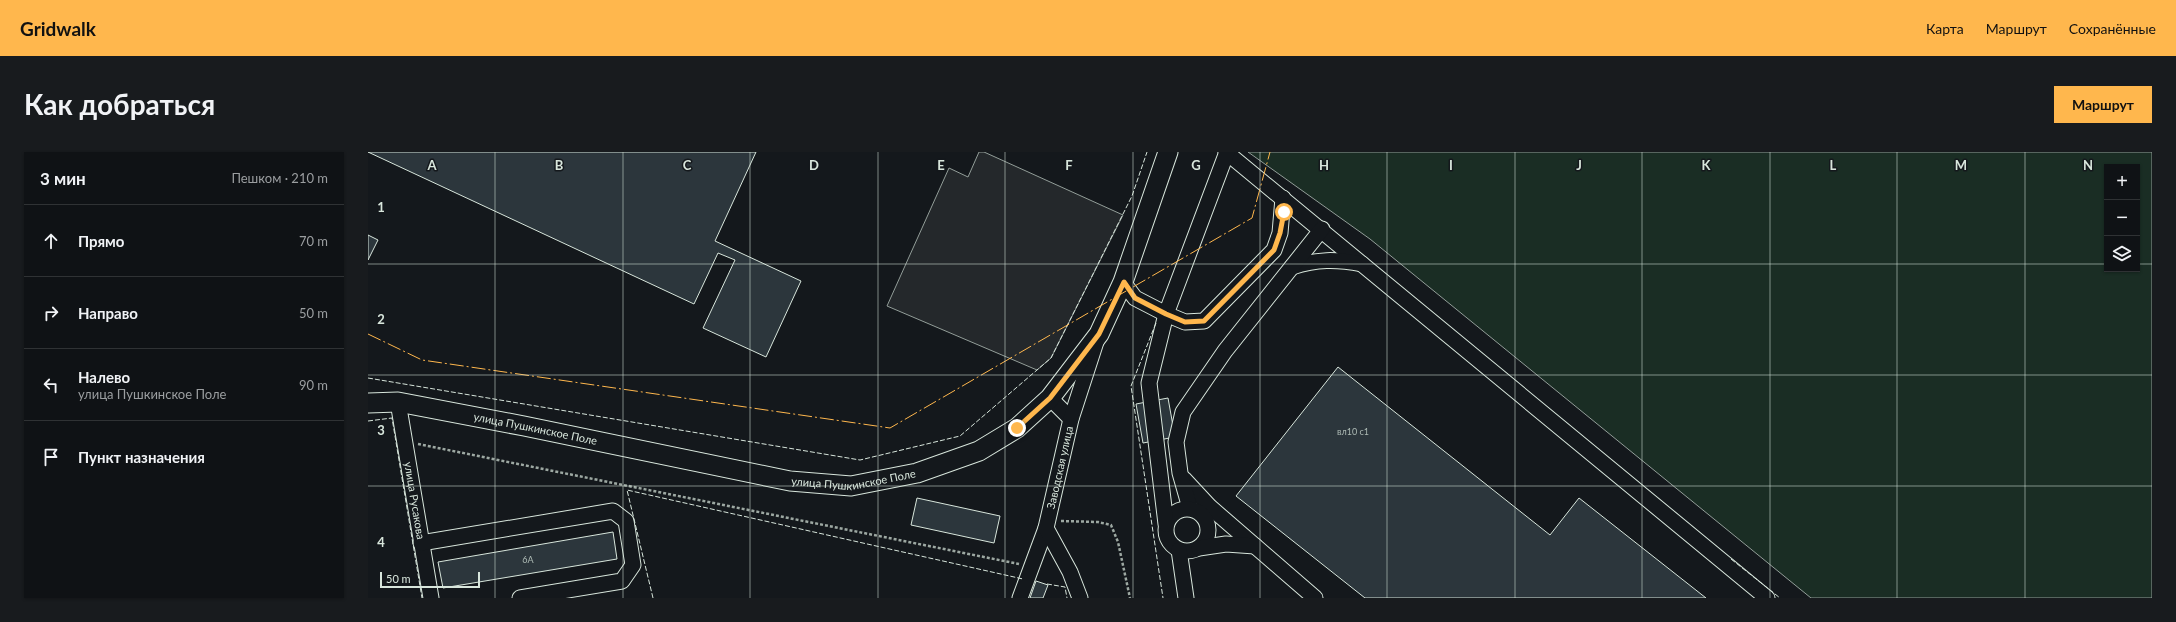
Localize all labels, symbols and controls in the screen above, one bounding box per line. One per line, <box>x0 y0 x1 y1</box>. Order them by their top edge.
text: Gridwalk <box>20 17 96 40</box>
text: Карта <box>1926 20 1964 37</box>
text: Маршрут <box>1986 20 2047 37</box>
text: Сохранённые <box>2069 20 2156 37</box>
button: Маршрут <box>2054 86 2152 123</box>
text: Как добраться <box>24 87 215 121</box>
text: A <box>426 157 437 173</box>
text: B <box>555 157 564 173</box>
text: C <box>683 157 692 173</box>
text: D <box>809 157 819 173</box>
text: E <box>937 157 945 173</box>
text: F <box>1065 157 1073 173</box>
text: G <box>1191 157 1201 173</box>
text: H <box>1319 157 1329 173</box>
text: I <box>1449 157 1453 173</box>
text: J <box>1576 157 1582 173</box>
text: K <box>1702 157 1712 173</box>
text: L <box>1830 157 1837 173</box>
text: M <box>1955 157 1967 173</box>
text: N <box>2083 157 2093 173</box>
map controls <box>2104 164 2140 272</box>
button: + <box>2104 164 2140 200</box>
text: 3 мин <box>40 168 86 189</box>
text: Пешком · 210 m <box>231 170 328 186</box>
text: 1 <box>377 199 385 215</box>
button: − <box>2104 200 2140 236</box>
route start <box>1275 203 1293 221</box>
icon: ahead <box>40 230 62 252</box>
text: Прямо <box>78 232 124 250</box>
text: 70 m <box>299 233 328 249</box>
button: layers <box>2104 236 2140 272</box>
icon: right <box>40 302 62 324</box>
text: Направо <box>78 304 138 322</box>
text: 50 m <box>299 305 328 321</box>
text: 2 <box>377 311 385 327</box>
text: Налево <box>78 368 130 386</box>
icon: left <box>40 374 62 396</box>
text: 90 m <box>299 377 328 393</box>
text: улица Пушкинское Поле <box>78 386 226 402</box>
street label: улица Пушкинское Поле <box>473 410 599 447</box>
route end <box>1008 419 1026 437</box>
text: 3 <box>377 422 385 438</box>
street label: Заводская улица <box>1044 425 1075 510</box>
house number: вл10 с1 <box>1337 426 1369 437</box>
icon: arrive <box>40 446 62 468</box>
text: Пункт назначения <box>78 448 205 466</box>
street label: улица Русакова <box>402 461 428 540</box>
street label: улица Пушкинское Поле <box>791 466 917 492</box>
text: 4 <box>377 534 385 550</box>
house number: 6А <box>522 554 535 565</box>
scale bar <box>380 570 480 589</box>
text: 50 m <box>386 572 411 585</box>

